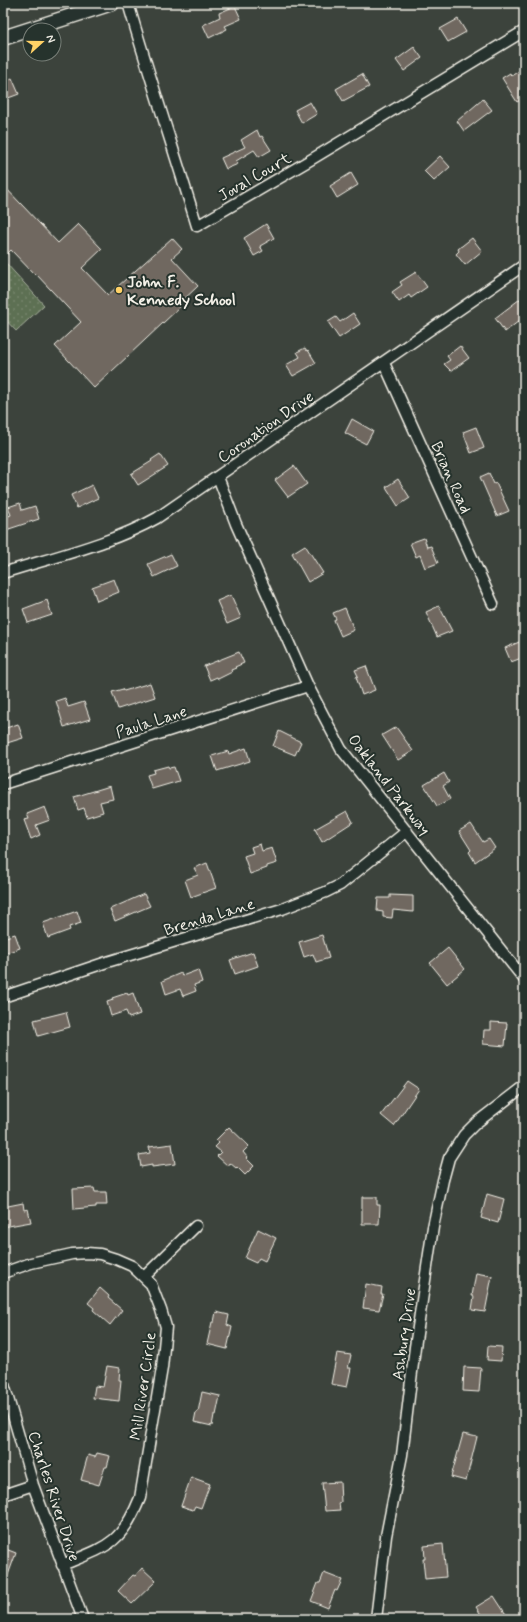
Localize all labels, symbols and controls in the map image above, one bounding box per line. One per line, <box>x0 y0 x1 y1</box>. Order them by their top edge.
north arrow <box>22 22 62 62</box>
text: N <box>43 33 58 45</box>
street label: Joval Court <box>215 148 295 206</box>
place label: John F. Kennedy School <box>127 272 236 311</box>
marker: John F. Kennedy School <box>114 285 124 295</box>
street label: Coronation Drive <box>214 386 318 468</box>
street label: Brian Road <box>425 438 476 517</box>
street label: Paula Lane <box>113 701 190 744</box>
street label: Oakland Parkway <box>343 730 435 840</box>
street label: Brenda Lane <box>161 894 258 941</box>
street label: Ashbury Drive <box>388 1287 421 1382</box>
street label: Mill River Circle <box>126 1331 161 1442</box>
street label: Charles River Drive <box>23 1429 85 1564</box>

